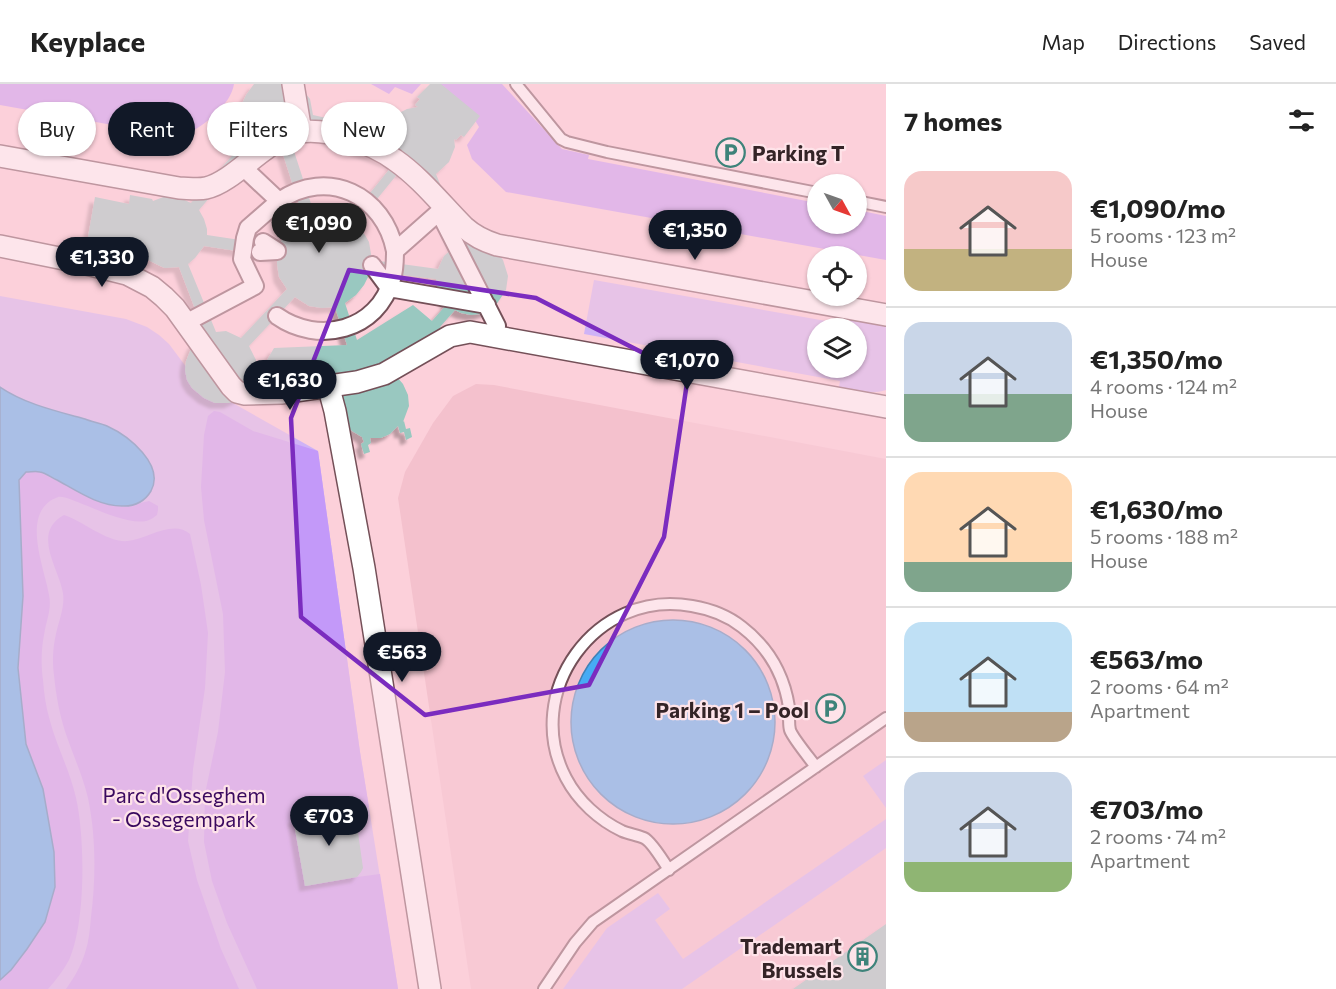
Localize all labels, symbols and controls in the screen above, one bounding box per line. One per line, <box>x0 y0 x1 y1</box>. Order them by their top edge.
text: Keyplace <box>30 24 145 58</box>
text: Map <box>1042 29 1085 54</box>
text: Directions <box>1118 29 1216 54</box>
text: Saved <box>1249 29 1306 54</box>
chip: Buy <box>18 102 96 156</box>
chip: Rent <box>108 102 195 156</box>
chip: Filters <box>207 102 309 156</box>
chip: New <box>321 102 407 156</box>
icon: filters <box>1285 104 1318 137</box>
text: 7 homes <box>904 105 1002 136</box>
parking icon: Parking T <box>715 136 747 168</box>
place label: Parking T <box>752 140 845 165</box>
north arrow <box>807 174 867 234</box>
map controls <box>807 174 867 378</box>
text: €1,090/mo <box>1090 192 1225 223</box>
icon: home <box>952 195 1024 267</box>
pin: €1,090 <box>270 203 368 254</box>
text: €1,090 <box>286 210 352 234</box>
pin: €1,350 <box>646 210 744 261</box>
text: €1,350 <box>663 217 727 241</box>
text: 5 rooms · 123 m² <box>1090 223 1236 247</box>
pin: €1,330 <box>53 237 151 288</box>
text: €1,330 <box>70 244 134 268</box>
button: locate <box>807 246 867 306</box>
text: House <box>1090 247 1148 271</box>
button: layers <box>807 318 867 378</box>
pin: €1,070 <box>638 340 736 391</box>
text: €1,350/mo <box>1090 343 1223 374</box>
icon: home <box>952 346 1024 418</box>
text: €1,070 <box>654 347 720 371</box>
pin: €1,630 <box>241 360 339 411</box>
text: €1,630 <box>257 367 323 391</box>
text: 4 rooms · 124 m² <box>1090 374 1237 398</box>
text: House <box>1090 398 1148 422</box>
text: €1,630/mo <box>1090 493 1223 524</box>
icon: home <box>952 496 1024 568</box>
text: 5 rooms · 188 m² <box>1090 524 1238 548</box>
text: House <box>1090 548 1148 572</box>
pin: €563 <box>366 632 438 683</box>
text: €563 <box>377 639 427 663</box>
text: €563/mo <box>1090 643 1203 674</box>
icon: home <box>952 646 1024 718</box>
text: 2 rooms · 64 m² <box>1090 674 1229 698</box>
parking icon: Parking 1 – Pool <box>814 693 846 725</box>
place label: Parking 1 – Pool <box>655 697 809 722</box>
text: Apartment <box>1090 698 1190 722</box>
park label: Parc d'Osseghem - Ossegempark <box>102 782 266 831</box>
text: €703/mo <box>1090 793 1203 824</box>
pin: €703 <box>293 796 365 847</box>
icon: home <box>952 796 1024 868</box>
text: €703 <box>304 803 354 827</box>
text: 2 rooms · 74 m² <box>1090 824 1226 848</box>
text: Apartment <box>1090 848 1190 872</box>
place label: Trademart Brussels <box>740 933 842 982</box>
building icon: Trademart Brussels <box>847 941 879 973</box>

